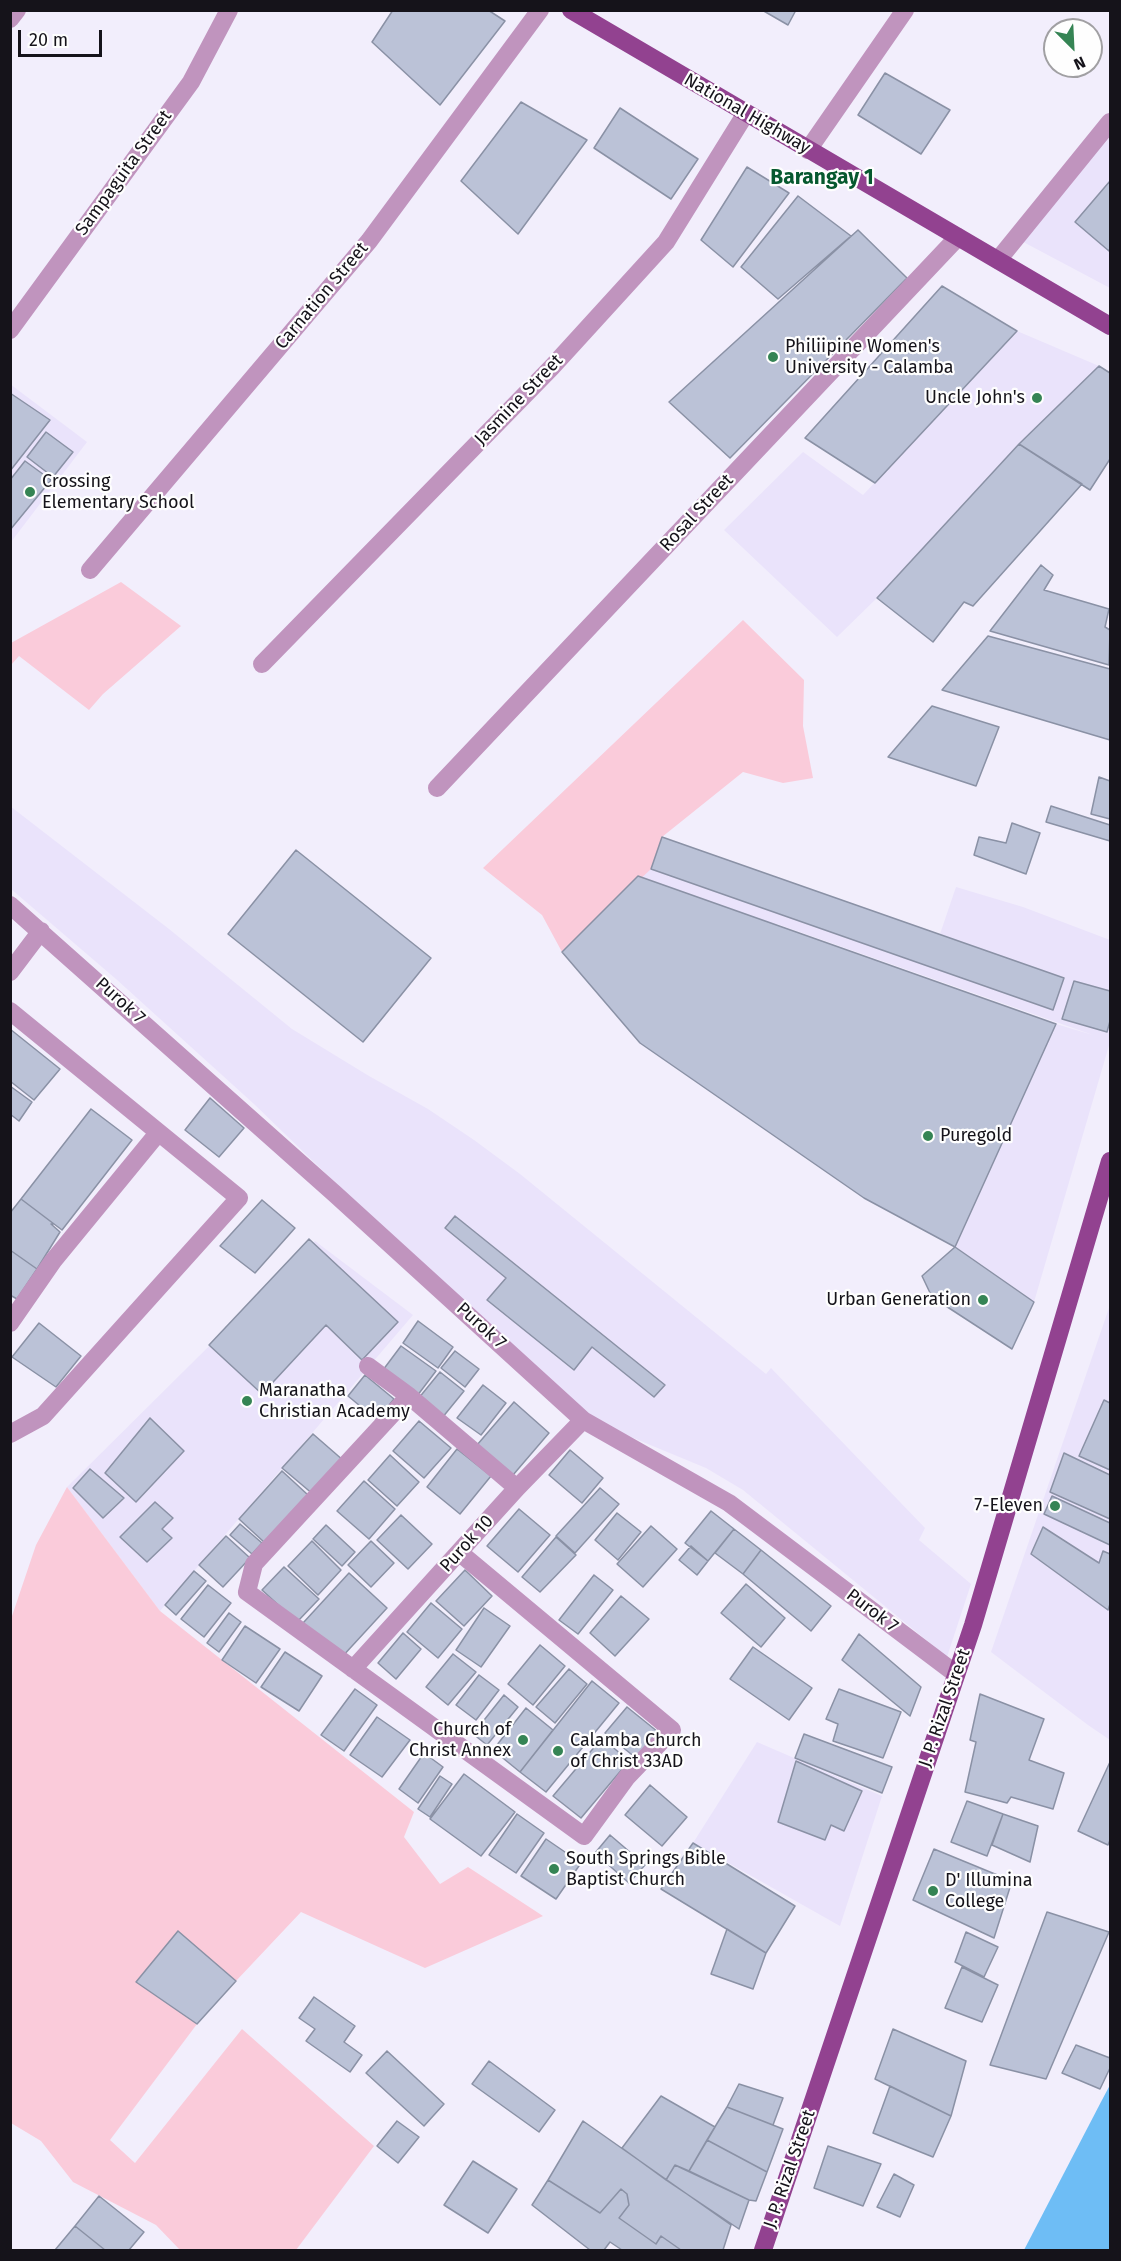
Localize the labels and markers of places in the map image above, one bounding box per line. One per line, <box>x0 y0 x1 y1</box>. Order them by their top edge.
place label: Philiipine Women's University - Calamba <box>785 336 954 378</box>
marker: Philiipine Women's University - Calamba <box>766 350 780 364</box>
place label: Uncle John's <box>925 387 1025 409</box>
marker: Uncle John's <box>1030 391 1044 405</box>
place label: Crossing Elementary School <box>42 471 194 514</box>
marker: Crossing Elementary School <box>23 485 37 499</box>
place label: Puregold <box>940 1125 1012 1147</box>
marker: Puregold <box>921 1129 935 1143</box>
place label: Urban Generation <box>826 1289 971 1311</box>
marker: Urban Generation <box>976 1293 990 1307</box>
place label: Maranatha Christian Academy <box>259 1380 410 1422</box>
marker: Maranatha Christian Academy <box>240 1394 254 1408</box>
place label: 7-Eleven <box>974 1495 1043 1517</box>
marker: 7-Eleven <box>1048 1499 1062 1513</box>
place label: Church of Christ Annex <box>409 1719 511 1762</box>
place label: Calamba Church of Christ 33AD <box>570 1730 701 1772</box>
marker: Church of Christ Annex <box>516 1733 530 1747</box>
marker: Calamba Church of Christ 33AD <box>551 1744 565 1758</box>
place label: South Springs Bible Baptist Church <box>566 1848 726 1890</box>
marker: South Springs Bible Baptist Church <box>547 1862 561 1876</box>
place label: D' Illumina College <box>945 1870 1032 1912</box>
marker: D' Illumina College <box>926 1884 940 1898</box>

